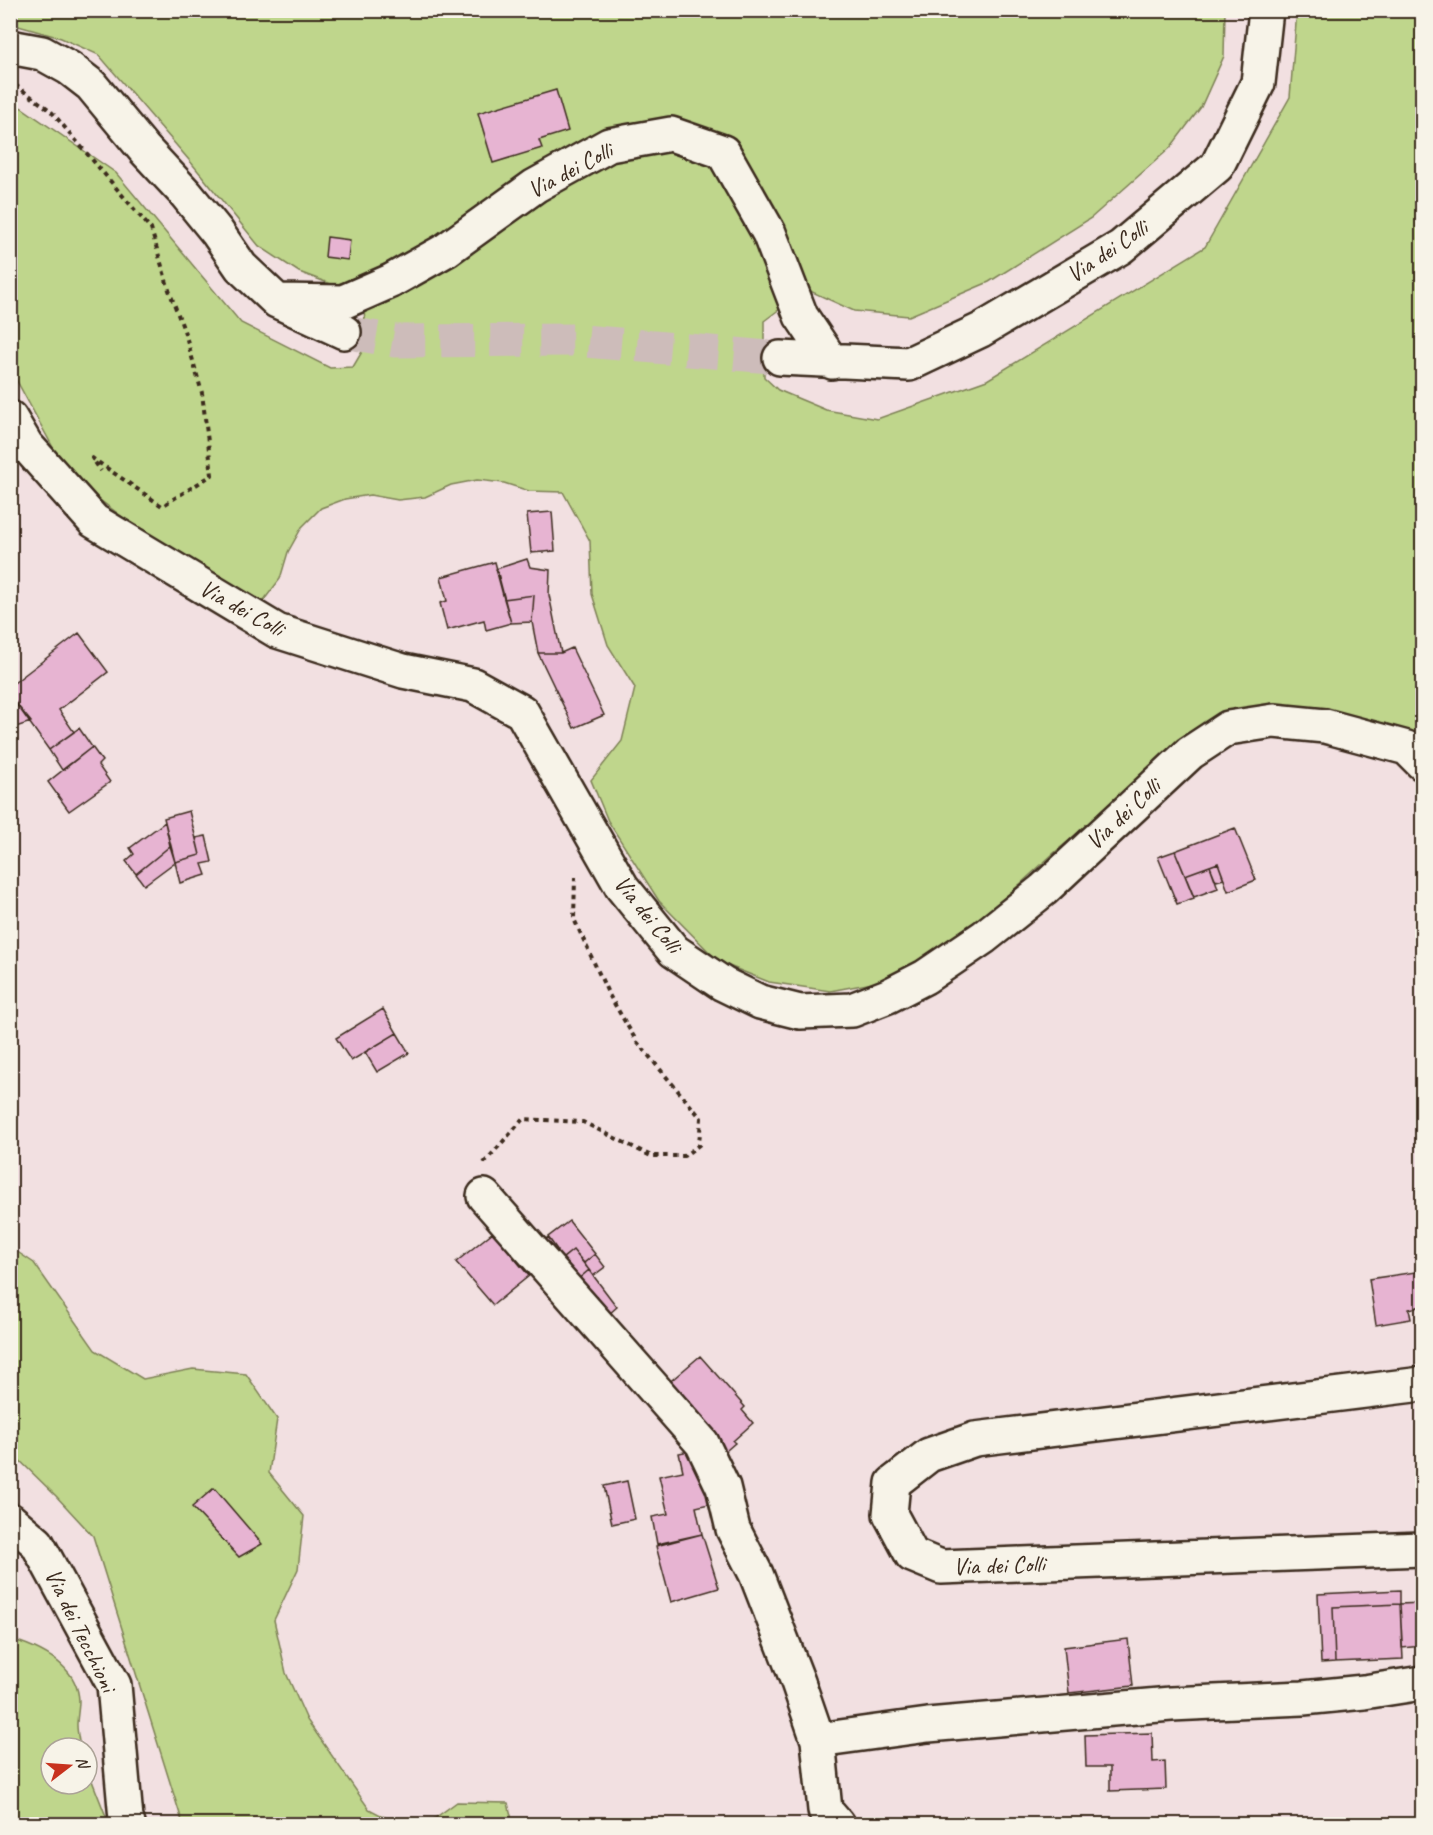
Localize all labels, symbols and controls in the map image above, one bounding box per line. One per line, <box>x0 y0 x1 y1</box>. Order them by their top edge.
street label: Via dei Colli <box>523 134 621 205</box>
street label: Via dei Colli <box>1061 211 1156 289</box>
street label: Via dei Colli <box>195 573 292 645</box>
street label: Via dei Colli <box>1079 769 1169 856</box>
street label: Via dei Colli <box>608 869 691 962</box>
street label: Via dei Colli <box>953 1548 1049 1582</box>
street label: Via dei Tecchioni <box>38 1564 125 1699</box>
north arrow <box>39 1736 99 1796</box>
text: N <box>71 1754 94 1773</box>

